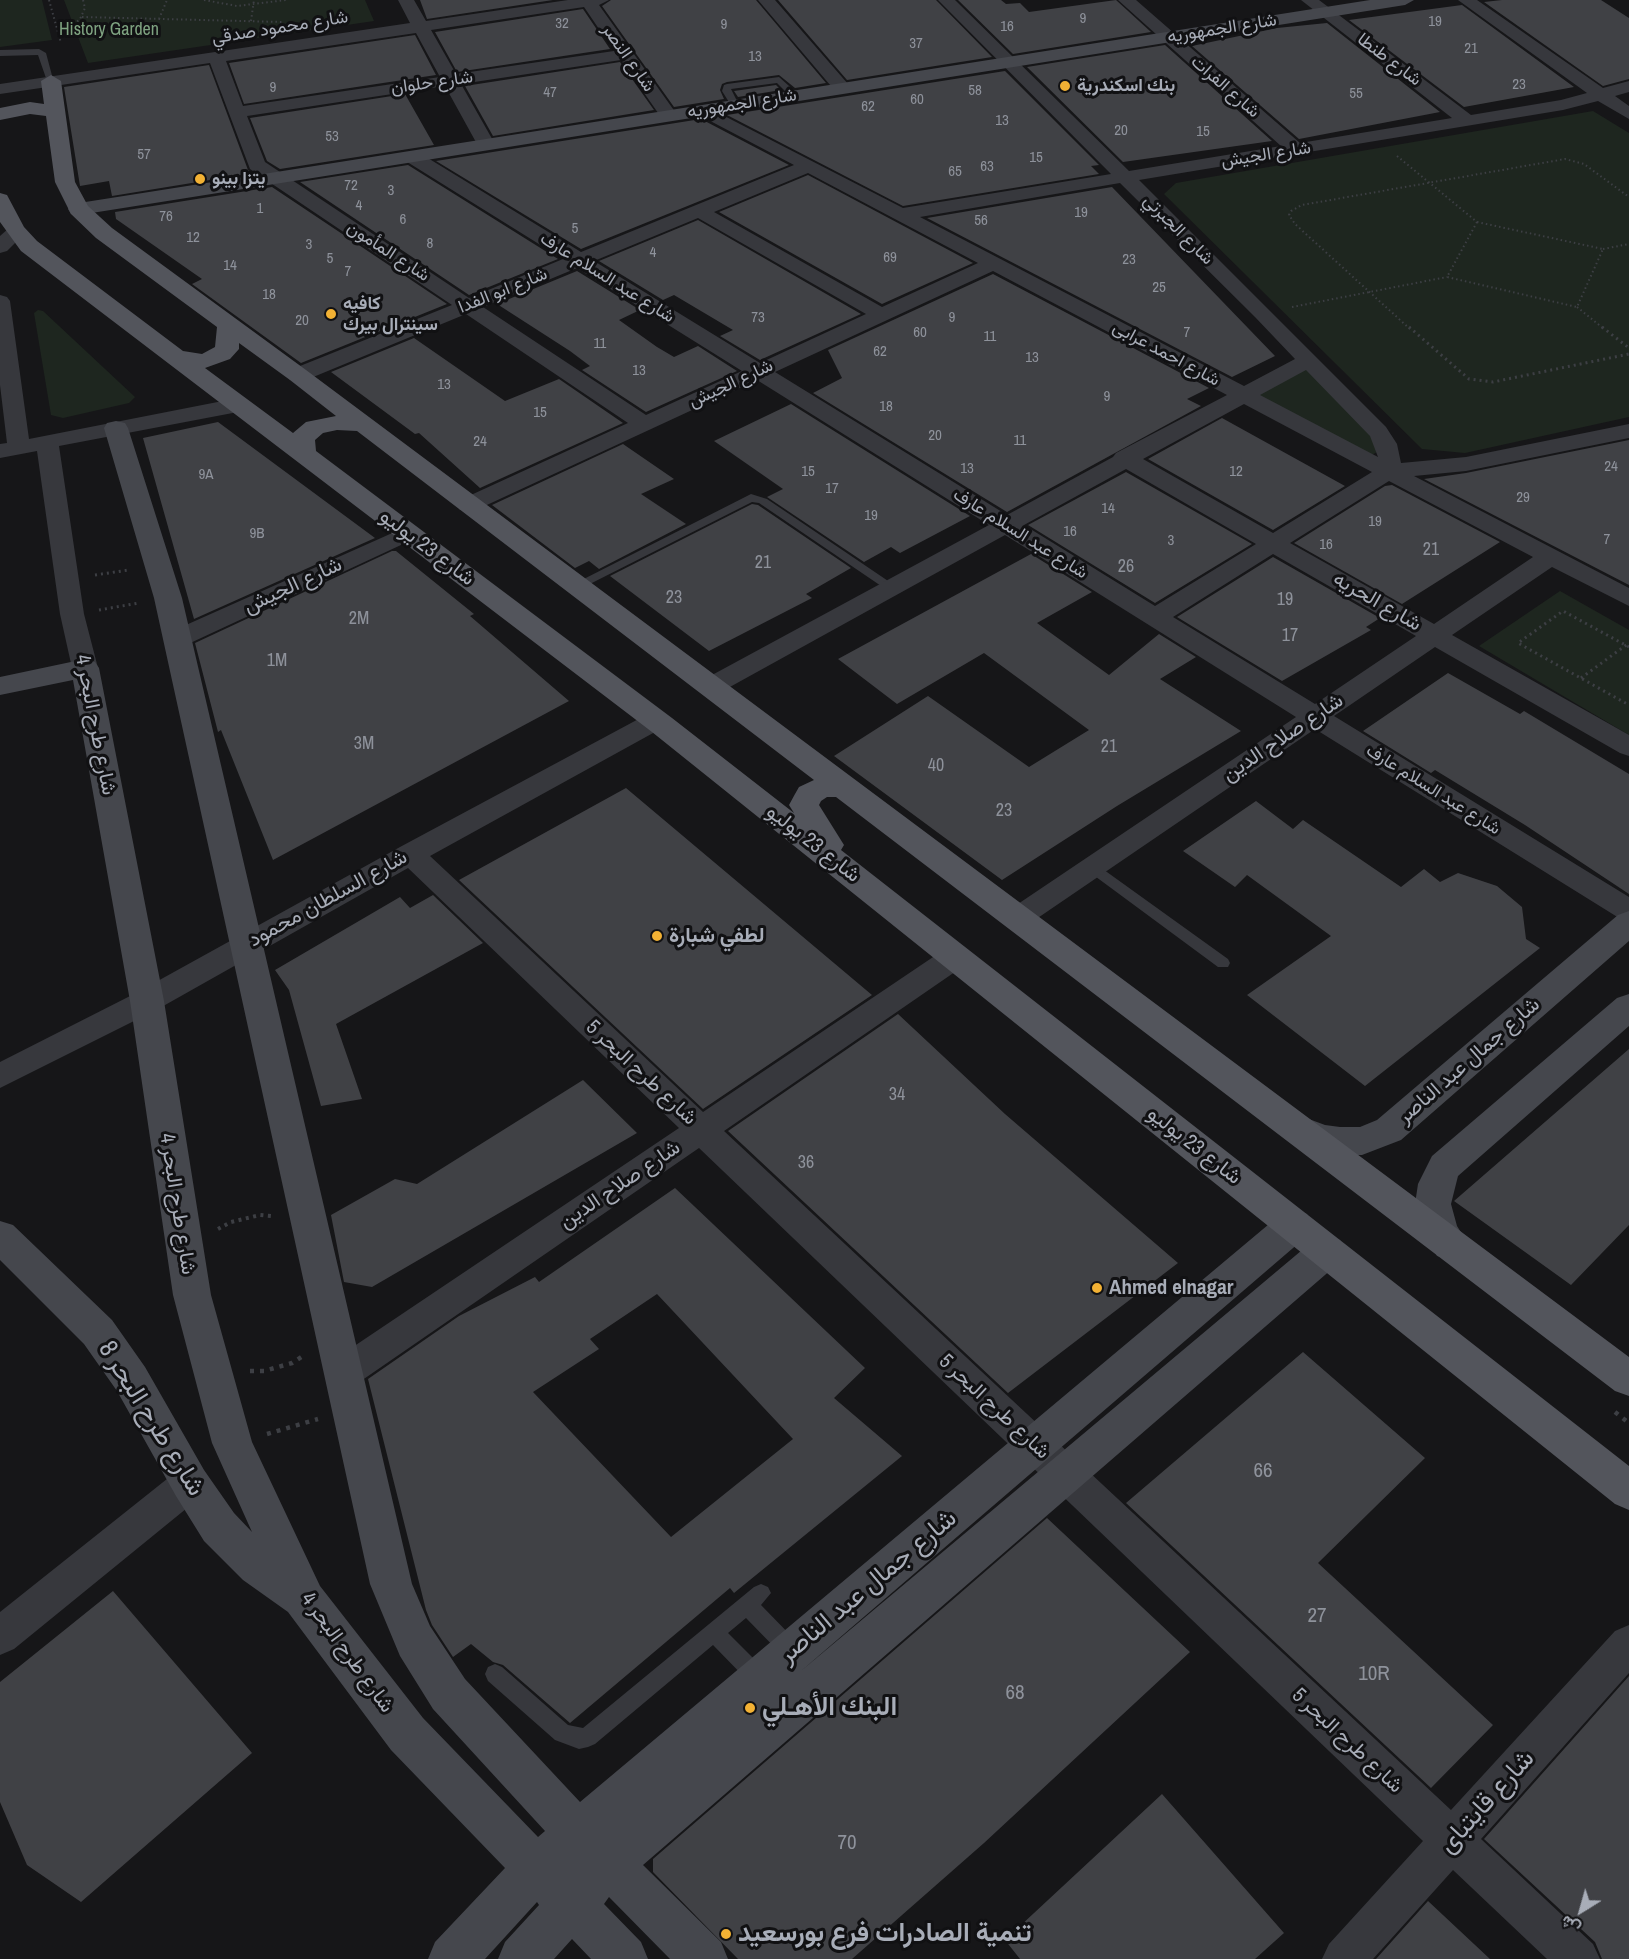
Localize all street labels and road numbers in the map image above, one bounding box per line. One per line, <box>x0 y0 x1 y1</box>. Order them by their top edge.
street label: شارع محمود صدقي <box>210 7 350 49</box>
street label: شارع الجمهوريه <box>1166 10 1278 48</box>
street label: شارع النصر <box>597 20 659 96</box>
street label: شارع طنطا <box>1353 29 1425 91</box>
street label: شارع الفرات <box>1186 51 1264 123</box>
street label: شارع حلوان <box>390 67 474 99</box>
street label: شارع الجمهوريه <box>686 85 798 123</box>
street label: شارع الجيش <box>1220 137 1312 173</box>
street label: شارع الجبرتي <box>1138 190 1218 270</box>
street label: شارع المأمون <box>342 217 434 287</box>
street label: شارع عبد السلام عارف <box>536 228 678 328</box>
street label: شارع ابو الفدا <box>455 263 551 319</box>
street label: شارع احمد عرابى <box>1109 317 1223 391</box>
street label: شارع الجيش <box>685 355 777 413</box>
street label: شارع عبد السلام عارف <box>949 484 1091 584</box>
street label: شارع 23 يوليو <box>375 504 479 592</box>
street label: شارع الجيش <box>240 552 346 620</box>
street label: شارع الحريه <box>1328 567 1426 637</box>
street label: شارع طرح البحر 4 <box>69 653 121 797</box>
street label: شارع صلاح الدين <box>1218 688 1348 788</box>
street label: شارع عبد السلام عارف <box>1362 740 1504 840</box>
street label: شارع 23 يوليو <box>761 800 865 888</box>
street label: شارع السلطان محمود <box>244 845 412 953</box>
street label: شارع جمال عبد الناصر <box>1393 992 1545 1130</box>
street label: شارع طرح البحر 5 <box>580 1015 702 1131</box>
street label: شارع 23 يوليو <box>1142 1102 1246 1190</box>
street label: شارع طرح البحر 4 <box>153 1132 201 1276</box>
street label: شارع صلاح الدين <box>555 1135 685 1235</box>
street label: شارع طرح البحر 8 <box>91 1336 211 1502</box>
street label: شارع طرح البحر 5 <box>933 1349 1055 1465</box>
street label: شارع جمال عبد الناصر <box>773 1503 963 1671</box>
street label: شارع طرح البحر 4 <box>295 1588 399 1718</box>
street label: شارع طرح البحر 5 <box>1286 1683 1408 1799</box>
street label: شارع قايتباى <box>1432 1744 1542 1860</box>

